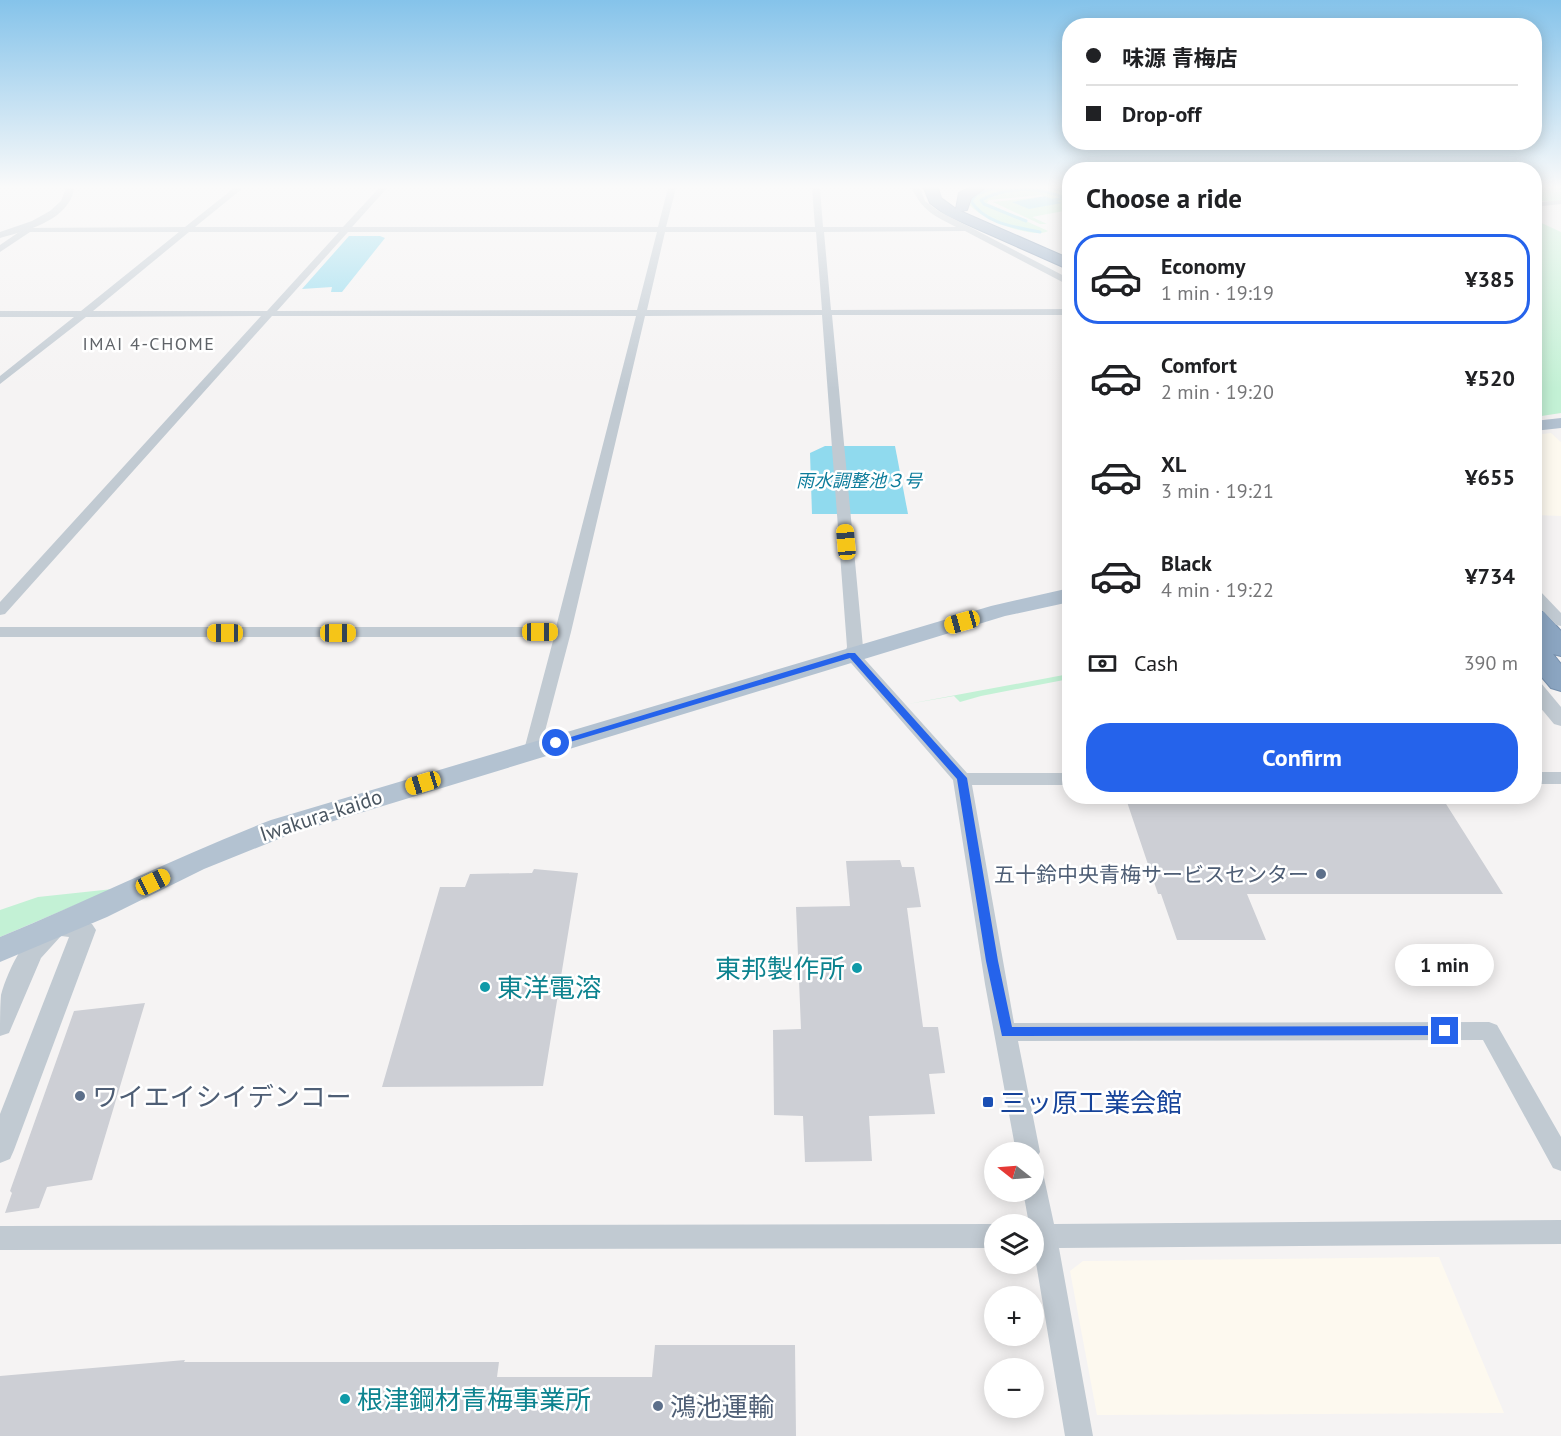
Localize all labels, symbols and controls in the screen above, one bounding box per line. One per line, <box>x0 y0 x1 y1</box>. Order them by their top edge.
text: 味源 青梅店 <box>1122 44 1238 72</box>
text: Drop-off <box>1122 100 1201 128</box>
text: Choose a ride <box>1086 181 1242 215</box>
icon: car <box>1089 252 1143 306</box>
text: Economy <box>1161 252 1245 280</box>
text: ¥385 <box>1465 265 1515 293</box>
text: 1 min · 19:19 <box>1161 280 1274 306</box>
district label: IMAI 4-CHOME <box>83 332 215 355</box>
icon: car <box>1089 351 1143 405</box>
text: Comfort <box>1161 351 1237 379</box>
text: ¥520 <box>1465 364 1515 392</box>
text: 2 min · 19:20 <box>1161 379 1274 405</box>
icon: car <box>1089 450 1143 504</box>
text: XL <box>1161 450 1186 478</box>
text: ¥655 <box>1465 463 1515 491</box>
water label: 雨水調整池３号 <box>796 469 924 492</box>
text: 3 min · 19:21 <box>1161 478 1274 504</box>
car <box>835 523 857 561</box>
icon: car <box>1089 549 1143 603</box>
text: Black <box>1161 549 1212 577</box>
text: ¥734 <box>1465 562 1515 590</box>
text: 4 min · 19:22 <box>1161 577 1274 603</box>
car <box>942 608 982 636</box>
car <box>522 623 558 641</box>
car <box>207 624 243 642</box>
car <box>320 624 356 642</box>
icon: cash <box>1086 647 1119 680</box>
text: Cash <box>1134 649 1178 677</box>
text: 390 m <box>1464 650 1518 676</box>
button: Confirm <box>1086 723 1518 792</box>
route start <box>542 729 569 756</box>
car <box>403 769 443 797</box>
street label: Iwakura-kaido <box>256 783 386 847</box>
place label: 五十鈴中央青梅サービスセンター <box>994 861 1309 888</box>
car <box>133 866 173 898</box>
marker: 五十鈴中央青梅サービスセンター <box>1314 867 1328 881</box>
callout: 1 min <box>1396 944 1494 986</box>
place label: 東邦製作所 <box>715 952 845 985</box>
text: 1 min <box>1420 952 1469 978</box>
marker: 東邦製作所 <box>850 961 864 975</box>
place label: 東洋電溶 <box>497 971 601 1004</box>
marker: 東洋電溶 <box>478 980 492 994</box>
route end <box>1431 1017 1458 1044</box>
place label: ワイエイシイデンコー <box>92 1080 352 1113</box>
place label: 三ッ原工業会館 <box>1000 1086 1182 1119</box>
marker: ワイエイシイデンコー <box>73 1089 87 1103</box>
marker: 三ッ原工業会館 <box>981 1095 995 1109</box>
north arrow <box>984 1142 1044 1202</box>
map controls <box>984 1142 1044 1418</box>
button: layers <box>984 1214 1044 1274</box>
button: + <box>984 1286 1044 1346</box>
button: − <box>984 1358 1044 1418</box>
place label: 根津鋼材青梅事業所 <box>357 1383 591 1416</box>
place label: 鴻池運輸 <box>670 1390 774 1423</box>
marker: 根津鋼材青梅事業所 <box>338 1392 352 1406</box>
marker: 鴻池運輸 <box>651 1399 665 1413</box>

